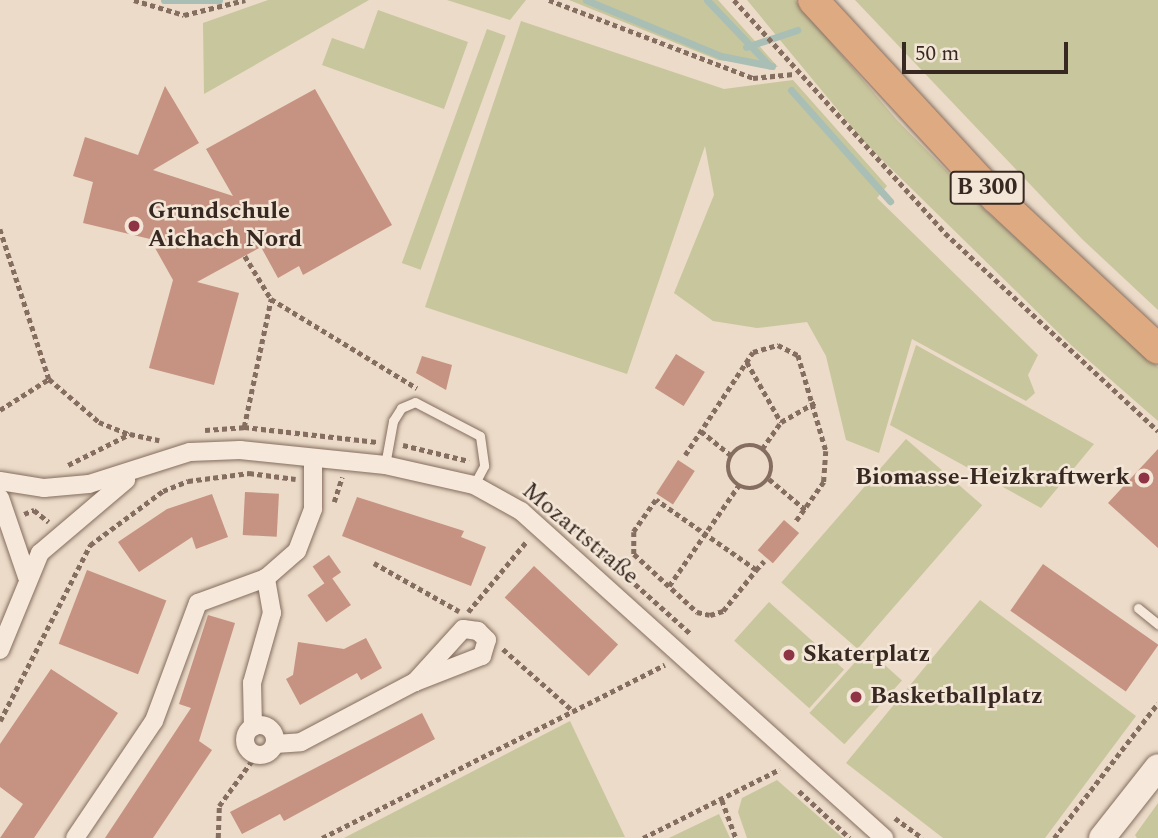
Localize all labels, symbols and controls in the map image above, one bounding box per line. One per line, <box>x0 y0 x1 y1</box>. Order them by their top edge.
scale bar <box>906 28 1072 72</box>
text: 50 m <box>915 38 959 70</box>
road number: B 300 <box>948 168 1026 208</box>
place label: Grundschule Aichach Nord <box>148 198 302 254</box>
marker: Grundschule Aichach Nord <box>126 218 142 234</box>
place label: Biomasse-Heizkraftwerk <box>855 464 1130 492</box>
marker: Biomasse-Heizkraftwerk <box>1136 470 1152 486</box>
street label: Mozartstraße <box>516 477 644 591</box>
place label: Skaterplatz <box>803 641 930 669</box>
marker: Skaterplatz <box>781 647 797 663</box>
place label: Basketballplatz <box>870 683 1043 711</box>
marker: Basketballplatz <box>848 689 864 705</box>

